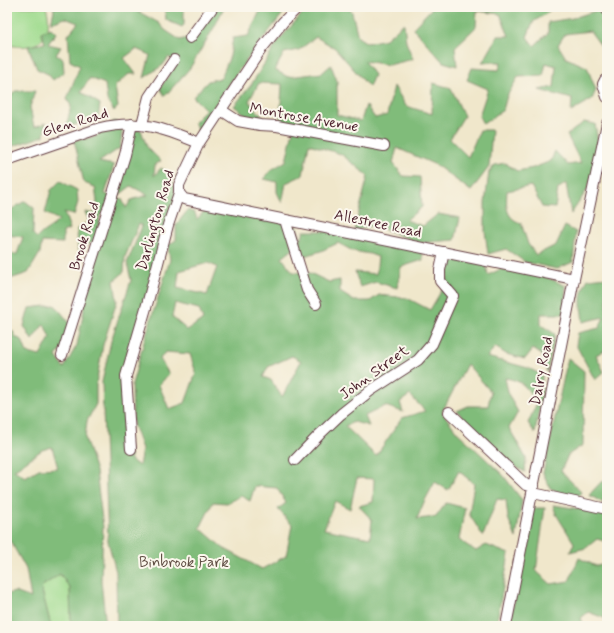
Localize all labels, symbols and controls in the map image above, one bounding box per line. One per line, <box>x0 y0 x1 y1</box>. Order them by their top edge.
street label: Montrose Avenue <box>248 99 360 137</box>
street label: Glen Road <box>40 103 111 142</box>
street label: Darlington Road <box>132 168 181 273</box>
street label: Brook Road <box>65 199 105 273</box>
street label: Allestree Road <box>332 205 423 243</box>
street label: Dalry Road <box>526 335 558 407</box>
street label: John Street <box>336 341 413 405</box>
park label: Binbrook Park <box>139 553 229 573</box>

